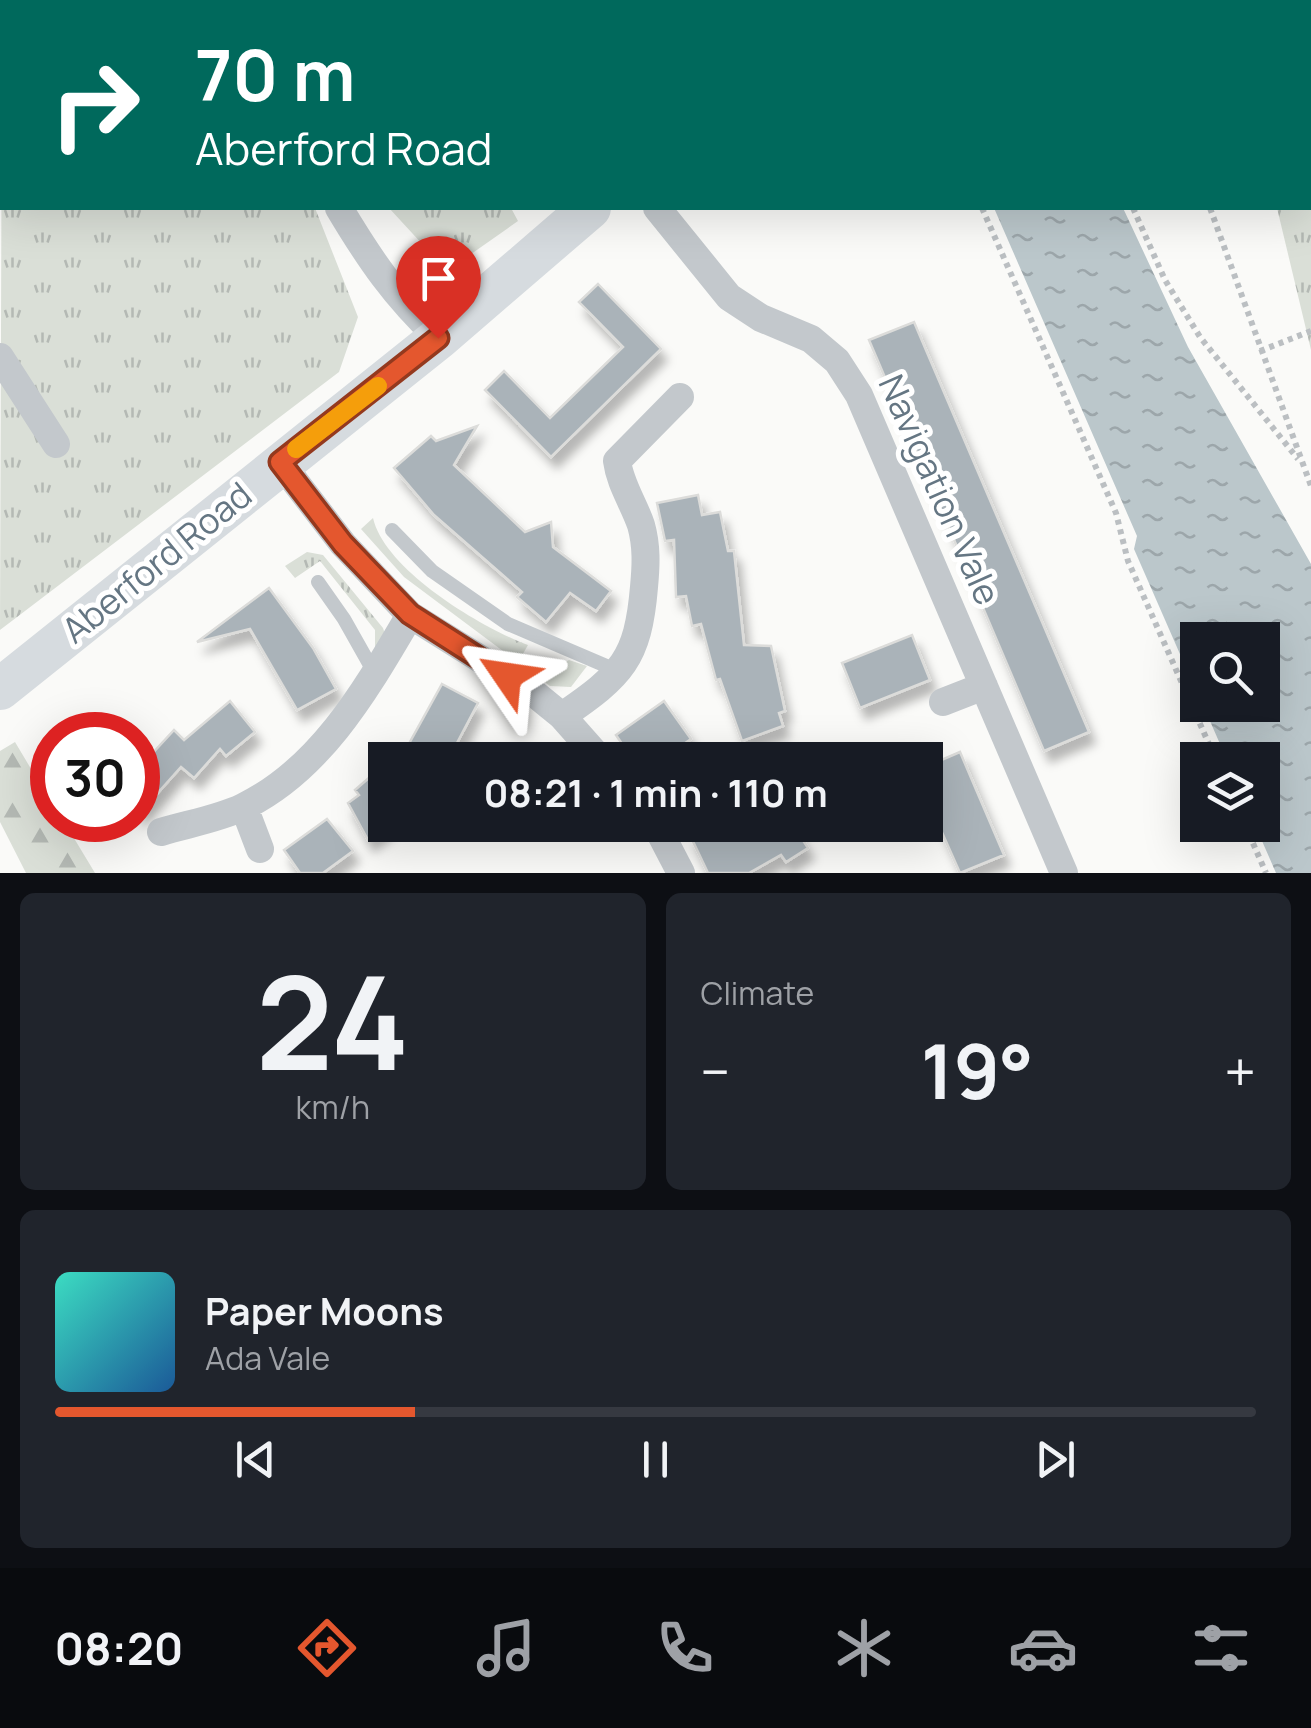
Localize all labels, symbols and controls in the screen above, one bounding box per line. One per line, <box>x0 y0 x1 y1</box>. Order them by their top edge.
text: 70 m <box>195 26 355 122</box>
icon: right <box>30 40 160 170</box>
text: Aberford Road <box>195 117 492 179</box>
pin <box>396 236 481 339</box>
icon: arrive <box>411 251 466 306</box>
street label: Navigation Vale <box>868 367 1012 612</box>
street label: Aberford Road <box>51 471 261 654</box>
map controls <box>1180 622 1280 842</box>
button: search <box>1180 622 1280 722</box>
position arrow <box>455 624 559 728</box>
speed limit sign: 30 <box>30 712 160 842</box>
button: layers <box>1180 742 1280 842</box>
text: 08:21 · 1 min · 110 m <box>483 766 828 818</box>
text: 24 <box>256 931 410 1109</box>
text: Climate <box>701 971 814 1015</box>
text: 19° <box>921 1019 1034 1122</box>
text: − <box>701 1033 730 1109</box>
text: + <box>1224 1033 1256 1109</box>
text: km/h <box>296 1085 370 1129</box>
text: Paper Moons <box>205 1284 444 1336</box>
text: Ada Vale <box>205 1336 330 1380</box>
icon: previous <box>228 1432 283 1487</box>
icon: pause <box>628 1432 683 1487</box>
icon: next <box>1028 1432 1083 1487</box>
icon: directions <box>292 1613 362 1683</box>
icon: music <box>471 1613 541 1683</box>
icon: phone <box>650 1613 720 1683</box>
icon: climate <box>829 1613 899 1683</box>
icon: car <box>1008 1613 1078 1683</box>
icon: filters <box>1186 1613 1256 1683</box>
text: 08:20 <box>54 1617 183 1679</box>

